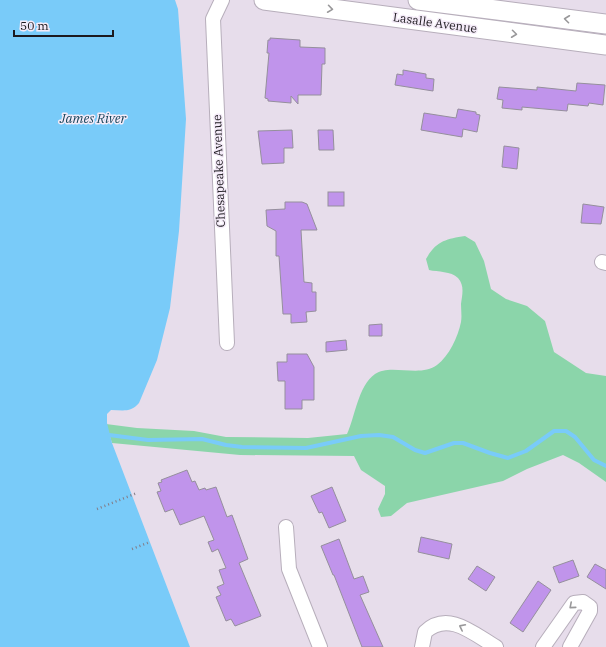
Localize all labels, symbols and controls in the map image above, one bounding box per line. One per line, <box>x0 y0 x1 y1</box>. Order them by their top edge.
one-way arrow <box>327 4 333 13</box>
street label: Lasalle Avenue <box>392 9 478 36</box>
scale bar <box>14 12 113 38</box>
one-way arrow <box>564 15 570 24</box>
text: 50 m <box>20 18 49 33</box>
one-way arrow <box>511 29 517 38</box>
water label: James River <box>59 110 126 127</box>
street label: Chesapeake Avenue <box>209 114 228 228</box>
one-way arrow <box>569 602 577 609</box>
one-way arrow <box>459 624 466 632</box>

